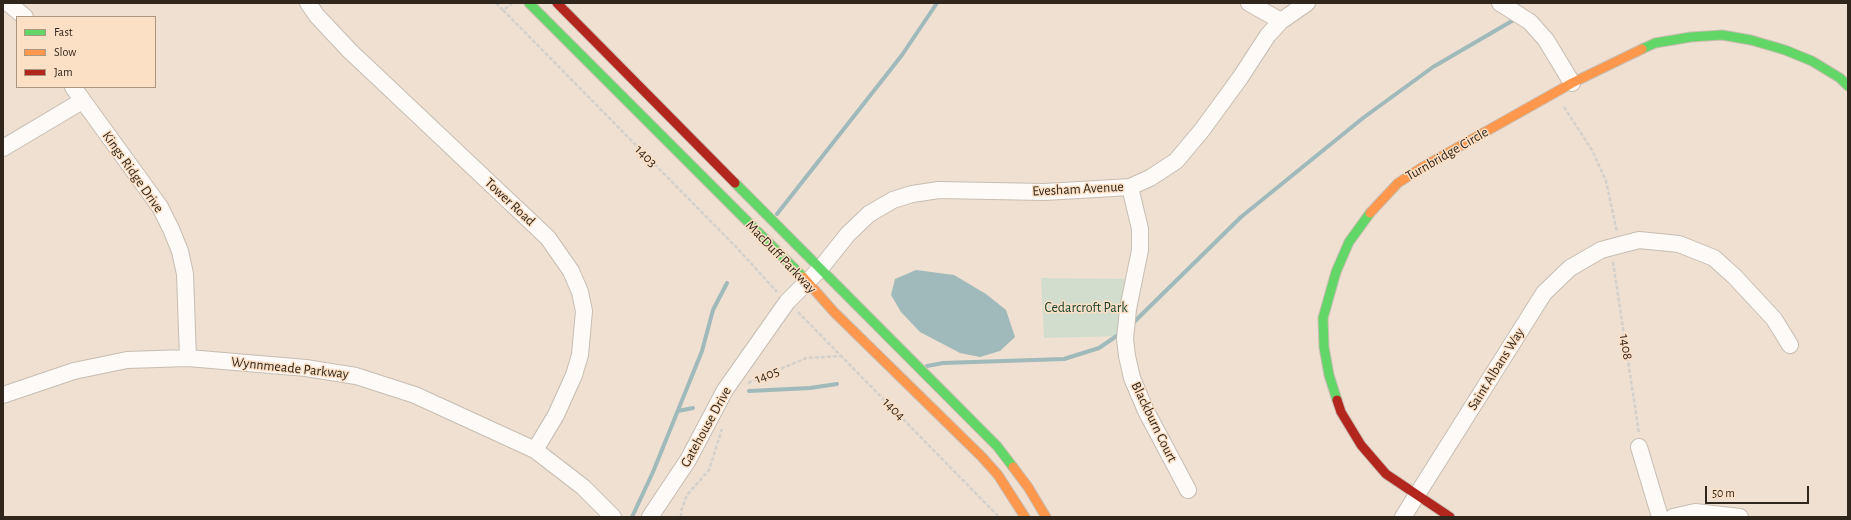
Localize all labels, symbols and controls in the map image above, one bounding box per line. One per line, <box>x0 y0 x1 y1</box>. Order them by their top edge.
legend <box>16 16 156 88</box>
text: Fast <box>54 26 73 38</box>
text: Slow <box>54 46 76 58</box>
text: Jam <box>54 66 73 78</box>
street label: Turnbridge Circle <box>1403 124 1491 184</box>
street label: Kings Ridge Drive <box>99 128 167 216</box>
street label: 1403 <box>631 141 661 171</box>
street label: Tower Road <box>481 174 539 230</box>
street label: Evesham Avenue <box>1032 178 1124 200</box>
street label: MacDuff Parkway <box>742 217 820 297</box>
park label: Cedarcroft Park <box>1044 300 1128 316</box>
street label: Saint Albans Way <box>1464 325 1528 413</box>
street label: 1408 <box>1616 333 1636 361</box>
street label: Wynnmeade Parkway <box>230 353 350 383</box>
street label: 1405 <box>752 363 782 387</box>
street label: Blackburn Court <box>1127 379 1181 465</box>
street label: Gatehouse Drive <box>677 384 735 470</box>
street label: 1404 <box>879 394 909 424</box>
scale bar <box>1707 478 1811 504</box>
text: 50 m <box>1712 487 1735 499</box>

